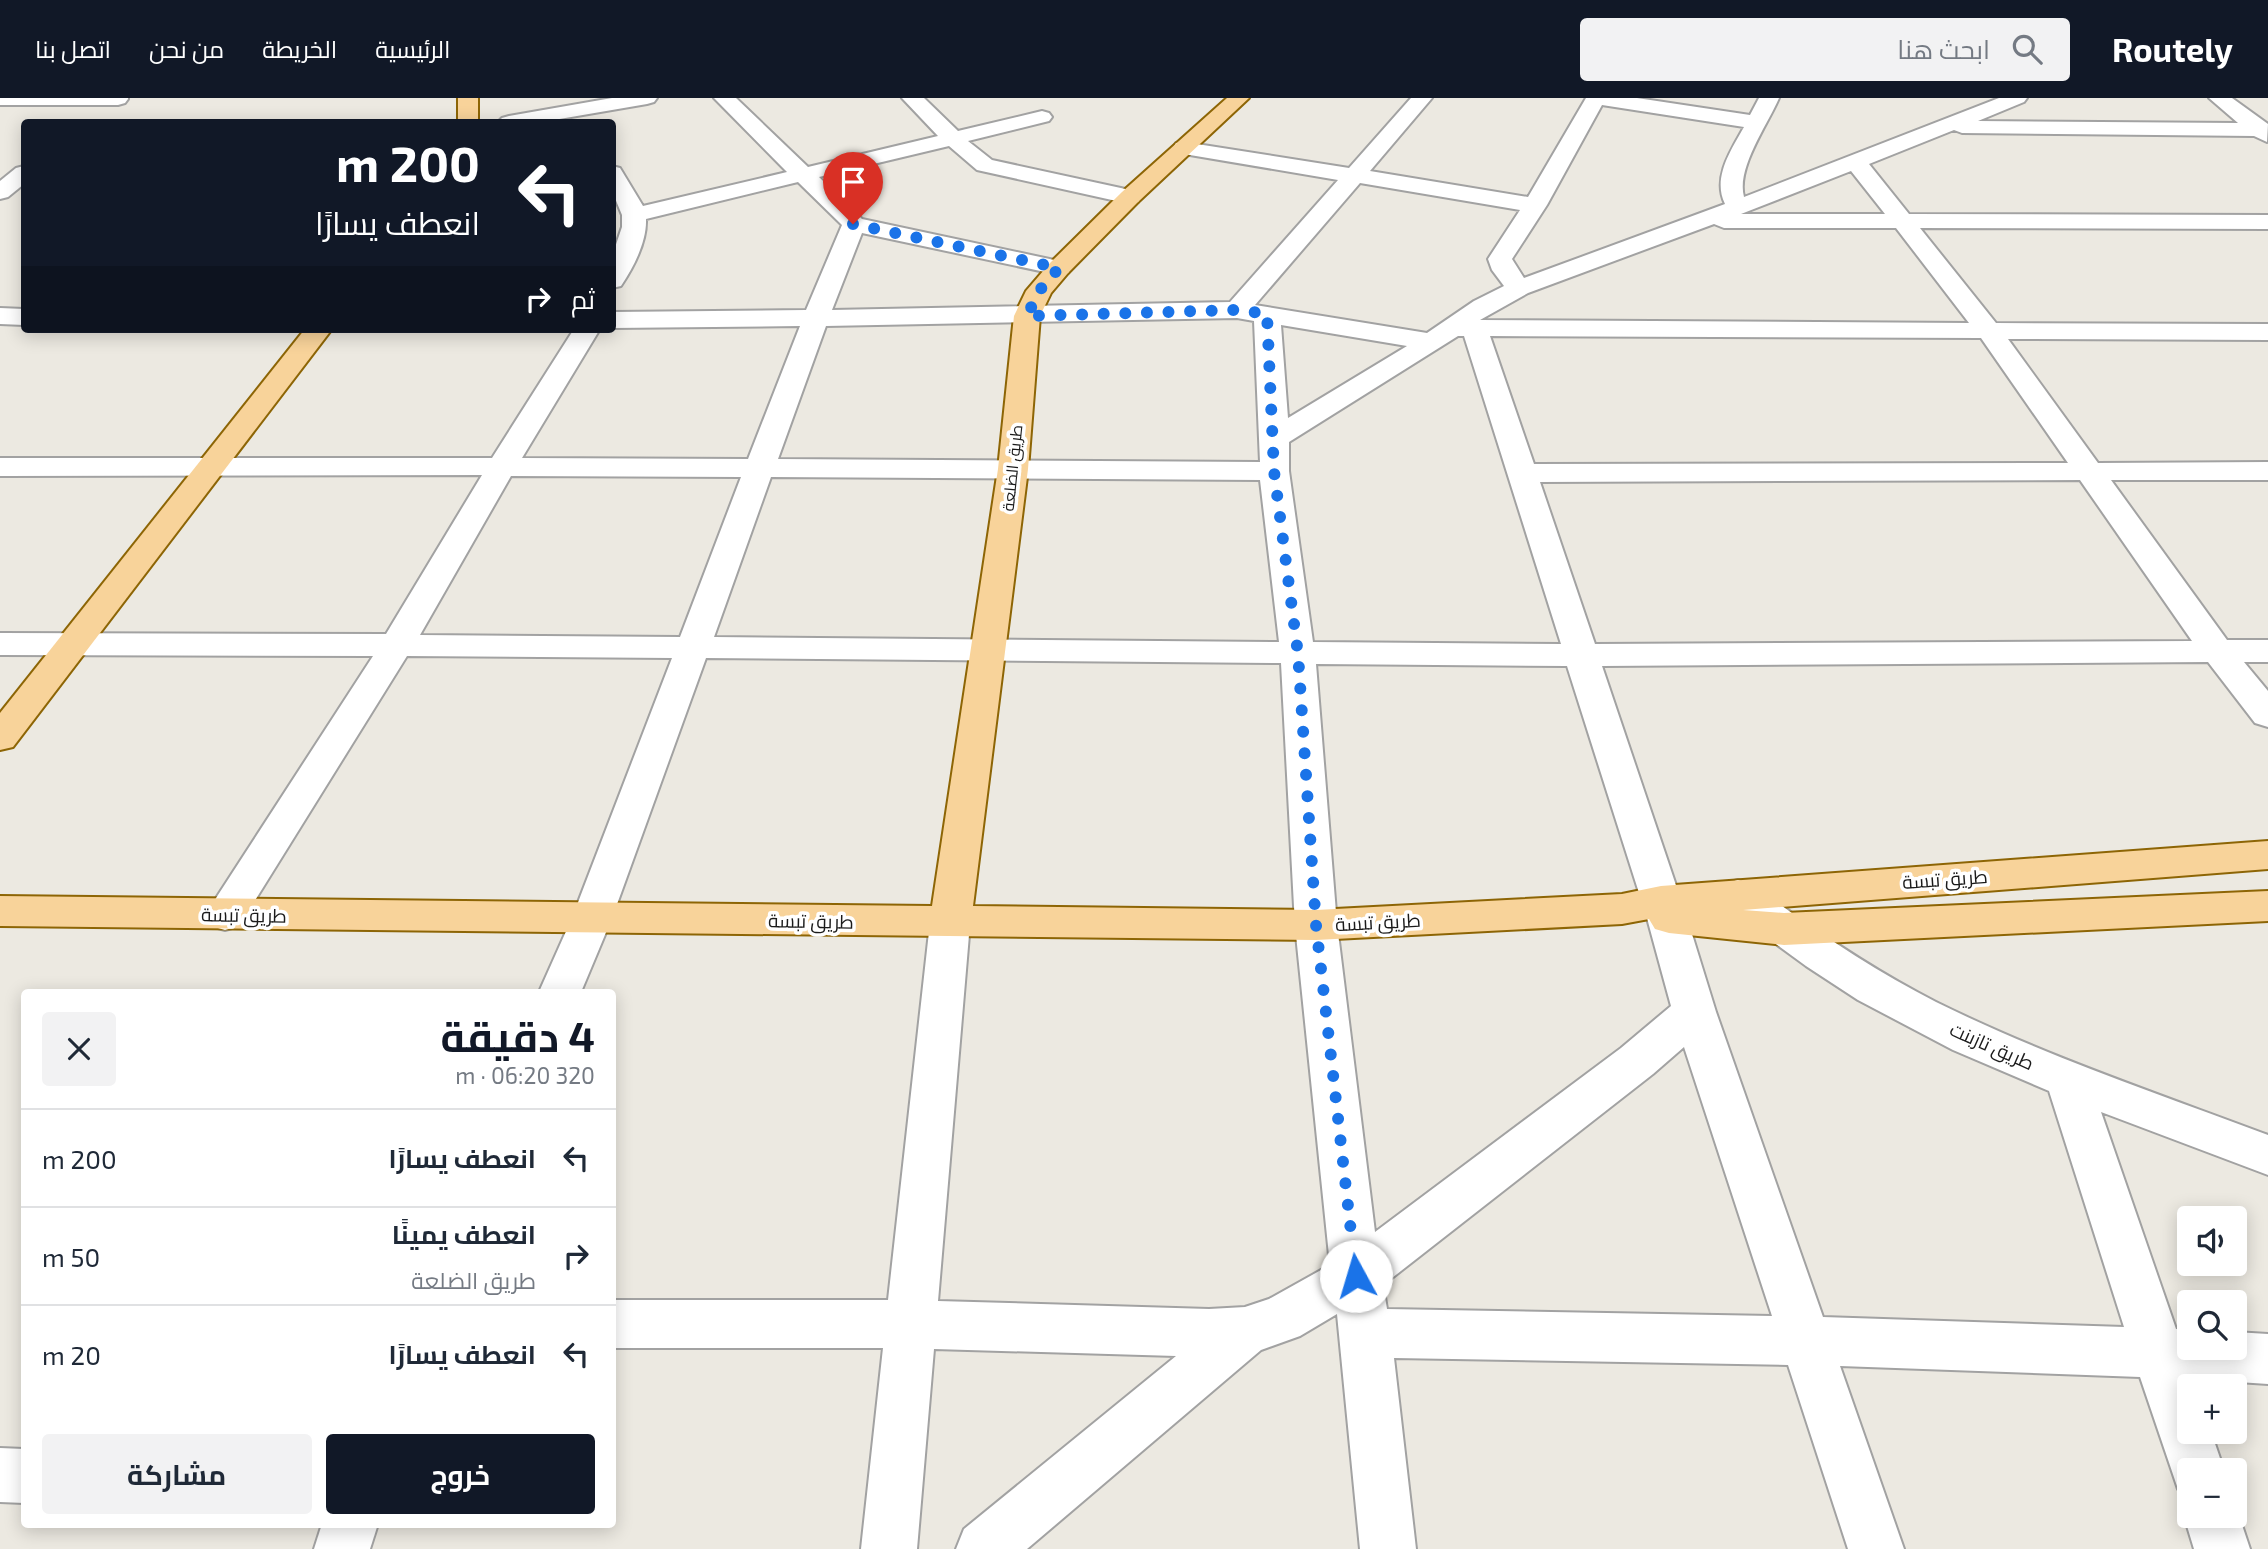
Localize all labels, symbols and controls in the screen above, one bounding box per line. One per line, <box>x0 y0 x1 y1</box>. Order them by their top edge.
search box <box>1580 18 2070 81</box>
text: Routely <box>2112 29 2233 69</box>
icon: search <box>2008 30 2046 68</box>
text: ابحث هنا <box>1897 33 1990 64</box>
text: اتصل بنا <box>35 34 111 63</box>
text: من نحن <box>149 34 224 63</box>
text: الخريطة <box>262 34 337 63</box>
text: الرئيسية <box>375 34 450 63</box>
text: 200 m <box>336 133 480 192</box>
icon: left <box>504 147 595 238</box>
pin <box>823 152 883 224</box>
icon: arrive <box>834 163 872 201</box>
text: انعطف يسارًا <box>315 203 480 241</box>
icon: right <box>519 280 557 318</box>
text: ثم <box>571 283 595 314</box>
street label: طريق الضلعة <box>998 424 1027 512</box>
street label: طريق تبسة <box>1901 864 1989 895</box>
street label: طريق تبسة <box>201 902 287 929</box>
street label: طريق تبسة <box>768 908 854 935</box>
street label: طريق تبسة <box>1335 908 1421 937</box>
text: 4 دقيقة <box>440 1010 595 1060</box>
button: close <box>42 1012 116 1086</box>
street label: طريق تازبنت <box>1946 1017 2038 1076</box>
text: 320 m · 06:20 <box>455 1061 595 1089</box>
icon: left <box>557 1139 595 1177</box>
text: انعطف يسارًا <box>389 1142 536 1173</box>
text: 200 m <box>42 1143 117 1174</box>
map controls <box>2177 1206 2247 1528</box>
button: sound <box>2177 1206 2247 1276</box>
text: انعطف يمينًا <box>392 1218 536 1249</box>
icon: right <box>557 1237 595 1275</box>
position arrow <box>1319 1239 1393 1313</box>
text: 50 m <box>42 1241 100 1272</box>
text: طريق الضلعة <box>411 1266 536 1294</box>
button: search <box>2177 1290 2247 1360</box>
icon: left <box>557 1335 595 1373</box>
text: انعطف يسارًا <box>389 1338 536 1369</box>
text: 20 m <box>42 1339 101 1370</box>
button: + <box>2177 1374 2247 1444</box>
button: مشاركة <box>42 1434 312 1514</box>
button: خروج <box>326 1434 595 1514</box>
button: − <box>2177 1458 2247 1528</box>

